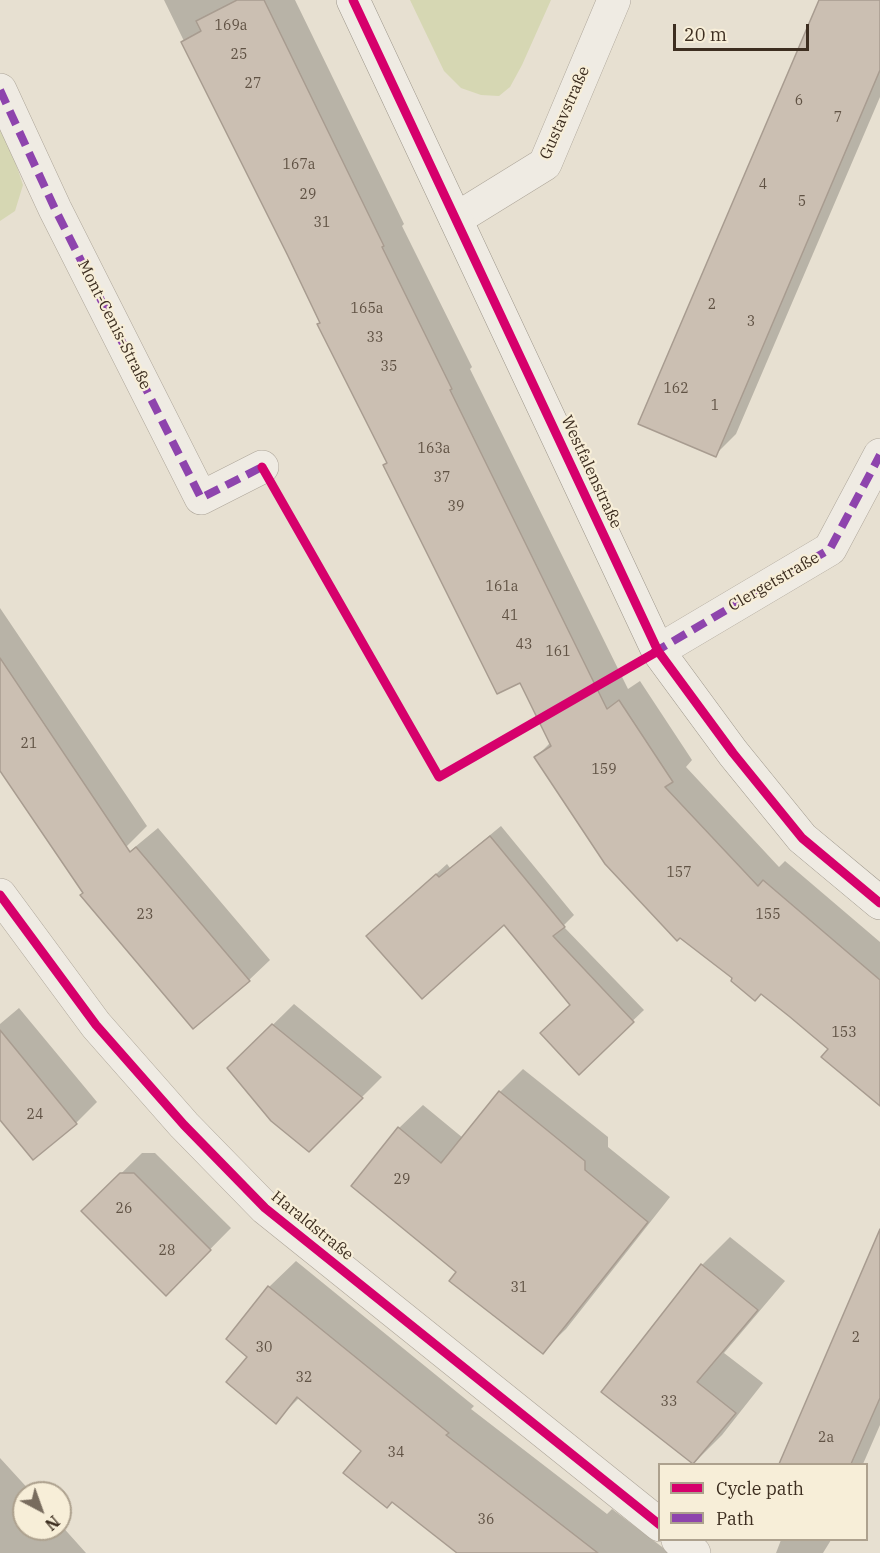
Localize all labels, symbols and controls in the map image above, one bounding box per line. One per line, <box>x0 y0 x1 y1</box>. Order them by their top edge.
scale bar <box>676 12 812 50</box>
house number: 169a <box>215 18 247 34</box>
text: 20 m <box>684 23 727 46</box>
house number: 25 <box>231 47 247 63</box>
street label: Gustavstraße <box>536 63 594 163</box>
house number: 27 <box>245 76 261 92</box>
house number: 6 <box>795 93 803 109</box>
house number: 7 <box>834 110 842 126</box>
house number: 167a <box>283 157 315 173</box>
house number: 4 <box>759 177 767 193</box>
house number: 29 <box>300 187 316 203</box>
house number: 5 <box>798 194 806 210</box>
house number: 31 <box>314 215 330 231</box>
street label: Mont-Cenis-Straße <box>73 257 155 393</box>
house number: 2 <box>708 297 716 313</box>
house number: 165a <box>351 301 383 317</box>
house number: 3 <box>747 314 755 330</box>
house number: 33 <box>367 330 383 346</box>
house number: 35 <box>381 359 397 375</box>
house number: 162 <box>663 381 689 397</box>
house number: 1 <box>711 398 719 414</box>
street label: Westfalenstraße <box>556 412 626 532</box>
house number: 163a <box>418 441 450 457</box>
house number: 37 <box>434 470 450 486</box>
house number: 39 <box>448 499 464 515</box>
street label: Clergetstraße <box>725 548 823 616</box>
house number: 161a <box>486 579 518 595</box>
house number: 41 <box>502 608 518 624</box>
house number: 43 <box>516 637 532 653</box>
house number: 161 <box>545 644 571 660</box>
house number: 21 <box>21 736 37 752</box>
house number: 159 <box>591 762 617 778</box>
house number: 157 <box>666 865 692 881</box>
house number: 23 <box>137 907 153 923</box>
house number: 155 <box>755 907 781 923</box>
house number: 153 <box>831 1025 857 1041</box>
house number: 24 <box>27 1107 43 1123</box>
house number: 29 <box>394 1172 410 1188</box>
street label: Haraldstraße <box>267 1187 357 1265</box>
house number: 26 <box>116 1201 132 1217</box>
house number: 28 <box>159 1243 175 1259</box>
house number: 31 <box>511 1280 527 1296</box>
house number: 2 <box>852 1330 860 1346</box>
house number: 30 <box>256 1340 272 1356</box>
house number: 32 <box>296 1370 312 1386</box>
house number: 33 <box>661 1394 677 1410</box>
house number: 2a <box>818 1430 834 1446</box>
house number: 34 <box>388 1445 404 1461</box>
legend <box>658 1463 868 1541</box>
text: Cycle path <box>716 1477 804 1500</box>
north arrow <box>12 1481 72 1541</box>
text: Path <box>716 1507 754 1530</box>
text: N <box>41 1511 64 1535</box>
house number: 36 <box>478 1512 494 1528</box>

